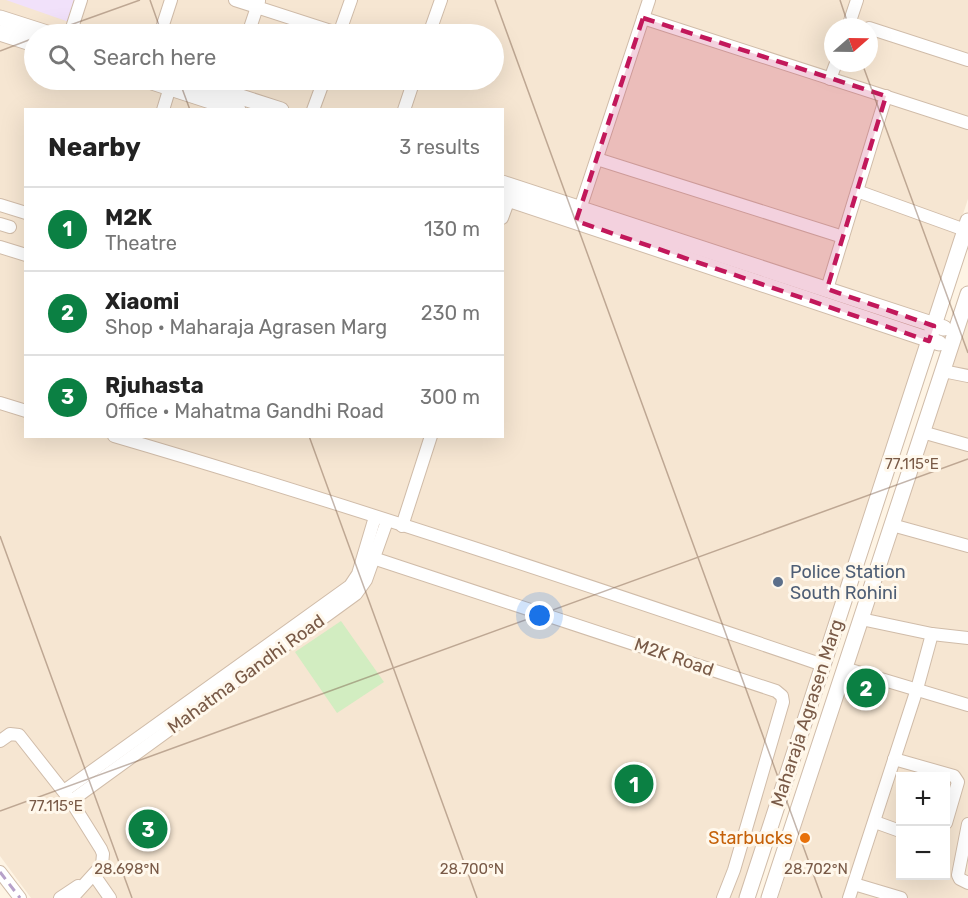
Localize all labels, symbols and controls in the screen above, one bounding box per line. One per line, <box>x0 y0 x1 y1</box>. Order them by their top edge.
north arrow <box>824 18 878 72</box>
search box <box>24 24 504 90</box>
icon: search <box>45 41 78 74</box>
text: Search here <box>93 44 216 71</box>
text: Nearby <box>48 132 141 163</box>
text: 3 results <box>399 135 480 159</box>
text: M2K <box>105 204 152 231</box>
text: 1 <box>63 217 72 241</box>
text: 130 m <box>424 217 480 241</box>
text: Theatre <box>105 231 177 255</box>
text: Xiaomi <box>105 288 179 315</box>
text: 2 <box>61 301 74 325</box>
text: 230 m <box>421 301 480 325</box>
text: Shop · Maharaja Agrasen Marg <box>105 315 387 339</box>
text: Rjuhasta <box>105 372 204 399</box>
text: 3 <box>61 385 74 409</box>
text: 300 m <box>420 385 480 409</box>
text: Office · Mahatma Gandhi Road <box>105 399 384 423</box>
text: 77.115°E <box>885 455 939 473</box>
place label: Police Station South Rohini <box>790 561 906 604</box>
marker: Police Station South Rohini <box>771 575 785 589</box>
your location <box>525 601 554 630</box>
street label: Mahatma Gandhi Road <box>163 610 329 738</box>
street label: Maharaja Agrasen Marg <box>766 616 848 810</box>
street label: M2K Road <box>631 633 717 681</box>
pin: 2 <box>846 666 886 710</box>
pin: 1 <box>614 762 654 806</box>
map controls <box>896 772 950 880</box>
button: + <box>896 772 950 826</box>
text: 77.115°E <box>29 797 83 815</box>
pin: 3 <box>128 806 168 852</box>
button: − <box>896 826 950 880</box>
place label: Starbucks <box>708 827 793 849</box>
marker: Starbucks <box>798 831 812 845</box>
text: 28.698°N <box>94 860 160 878</box>
text: 28.700°N <box>440 860 504 878</box>
text: 28.702°N <box>784 860 848 878</box>

